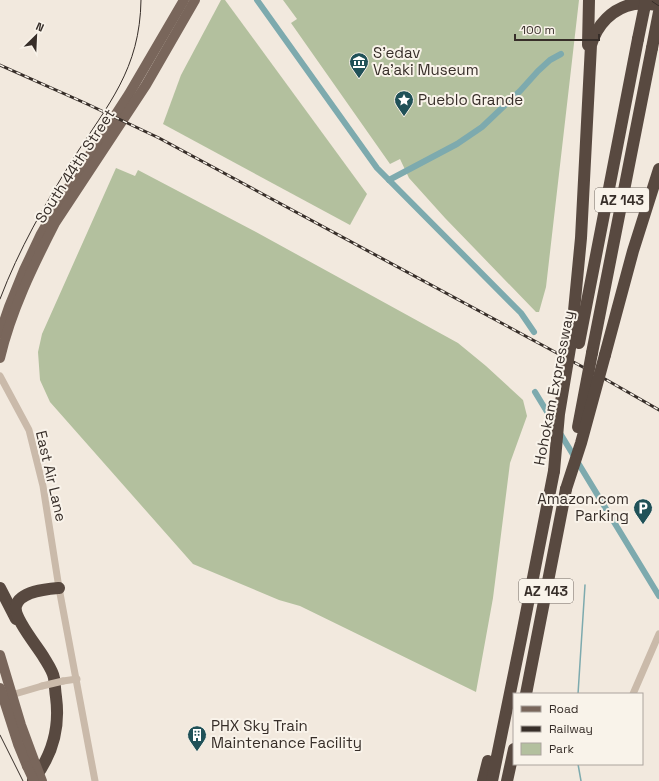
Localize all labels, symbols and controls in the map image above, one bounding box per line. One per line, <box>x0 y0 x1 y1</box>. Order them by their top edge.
north arrow <box>16 16 56 56</box>
scale bar <box>515 16 599 42</box>
text: N <box>34 19 46 35</box>
text: 100 m <box>521 22 555 38</box>
place label: S'edav Va'aki Museum <box>373 43 479 79</box>
museum icon: S'edav Va'aki Museum <box>348 51 370 79</box>
place icon: Pueblo Grande <box>393 89 415 117</box>
place label: Pueblo Grande <box>418 90 523 109</box>
street label: South 44th Street <box>31 105 119 226</box>
road number: AZ 143 <box>595 188 649 212</box>
street label: Hohokam Expressway <box>529 309 578 467</box>
street label: East Air Lane <box>32 429 71 523</box>
place label: Amazon.com Parking <box>537 489 629 525</box>
parking icon: Amazon.com Parking <box>632 497 654 525</box>
road number: AZ 143 <box>519 579 573 603</box>
legend <box>513 693 643 765</box>
text: Road <box>549 701 578 717</box>
place label: PHX Sky Train Maintenance Facility <box>211 716 362 752</box>
text: Railway <box>549 721 593 737</box>
building icon: PHX Sky Train Maintenance Facility <box>186 724 208 752</box>
text: Park <box>549 741 574 757</box>

